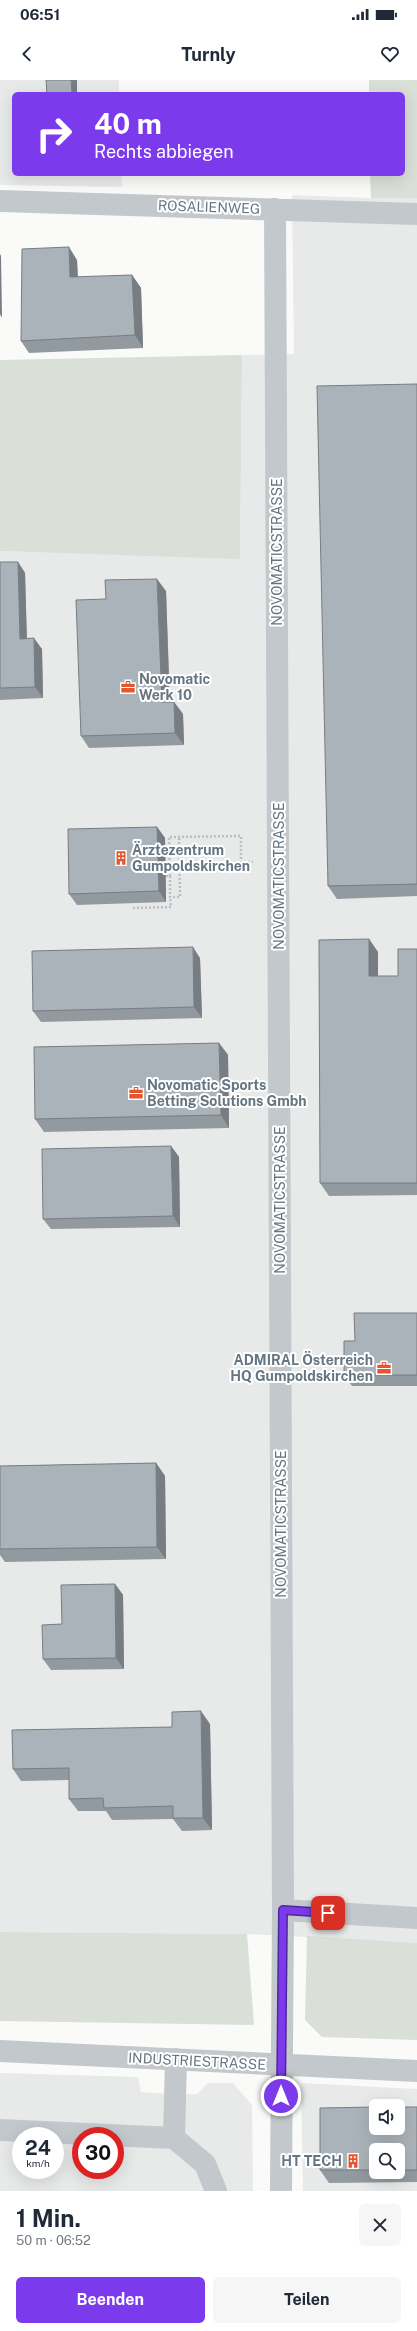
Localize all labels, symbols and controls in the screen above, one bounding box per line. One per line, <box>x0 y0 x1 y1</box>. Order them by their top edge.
text: 06:51 <box>20 6 60 23</box>
icon: back <box>16 43 38 65</box>
icon: heart <box>379 43 401 65</box>
text: Turnly <box>181 44 236 65</box>
text: 40 m <box>94 107 162 140</box>
icon: right <box>28 108 80 160</box>
text: Rechts abbiegen <box>94 141 234 162</box>
street label: ROSALIENWEG <box>158 197 260 217</box>
street label: NOVOMATICSTRASSE <box>269 478 285 626</box>
place label: Novomatic Werk 10 <box>139 671 210 703</box>
office icon: Novomatic Werk 10 <box>120 679 136 695</box>
street label: NOVOMATICSTRASSE <box>271 802 287 950</box>
place label: Ärztezentrum Gumpoldskirchen <box>132 841 250 874</box>
building icon: Ärztezentrum Gumpoldskirchen <box>113 850 129 866</box>
place label: Novomatic Sports Betting Solutions Gmbh <box>147 1077 307 1109</box>
office icon: Novomatic Sports Betting Solutions Gmbh <box>128 1085 144 1101</box>
street label: NOVOMATICSTRASSE <box>272 1126 288 1274</box>
place label: ADMIRAL Österreich HQ Gumpoldskirchen <box>230 1351 373 1384</box>
office icon: ADMIRAL Österreich HQ Gumpoldskirchen <box>376 1360 392 1376</box>
street label: NOVOMATICSTRASSE <box>273 1450 289 1598</box>
pin <box>311 1896 345 1930</box>
icon: arrive <box>317 1902 339 1924</box>
street label: INDUSTRIESTRASSE <box>128 2049 266 2073</box>
position arrow <box>260 2075 302 2117</box>
map controls <box>369 2099 405 2179</box>
button: sound <box>369 2099 405 2135</box>
speed limit sign: 30 <box>72 2127 124 2179</box>
text: 24 <box>25 2136 51 2160</box>
button: search <box>369 2143 405 2179</box>
place label: HT TECH <box>281 2153 342 2169</box>
building icon: HT TECH <box>345 2153 361 2169</box>
text: km/h <box>26 2157 50 2169</box>
text: 1 Min. <box>16 2204 81 2232</box>
button: close <box>359 2204 401 2246</box>
text: 50 m · 06:52 <box>16 2233 91 2248</box>
button: Beenden <box>16 2277 205 2323</box>
button: Teilen <box>213 2277 401 2323</box>

